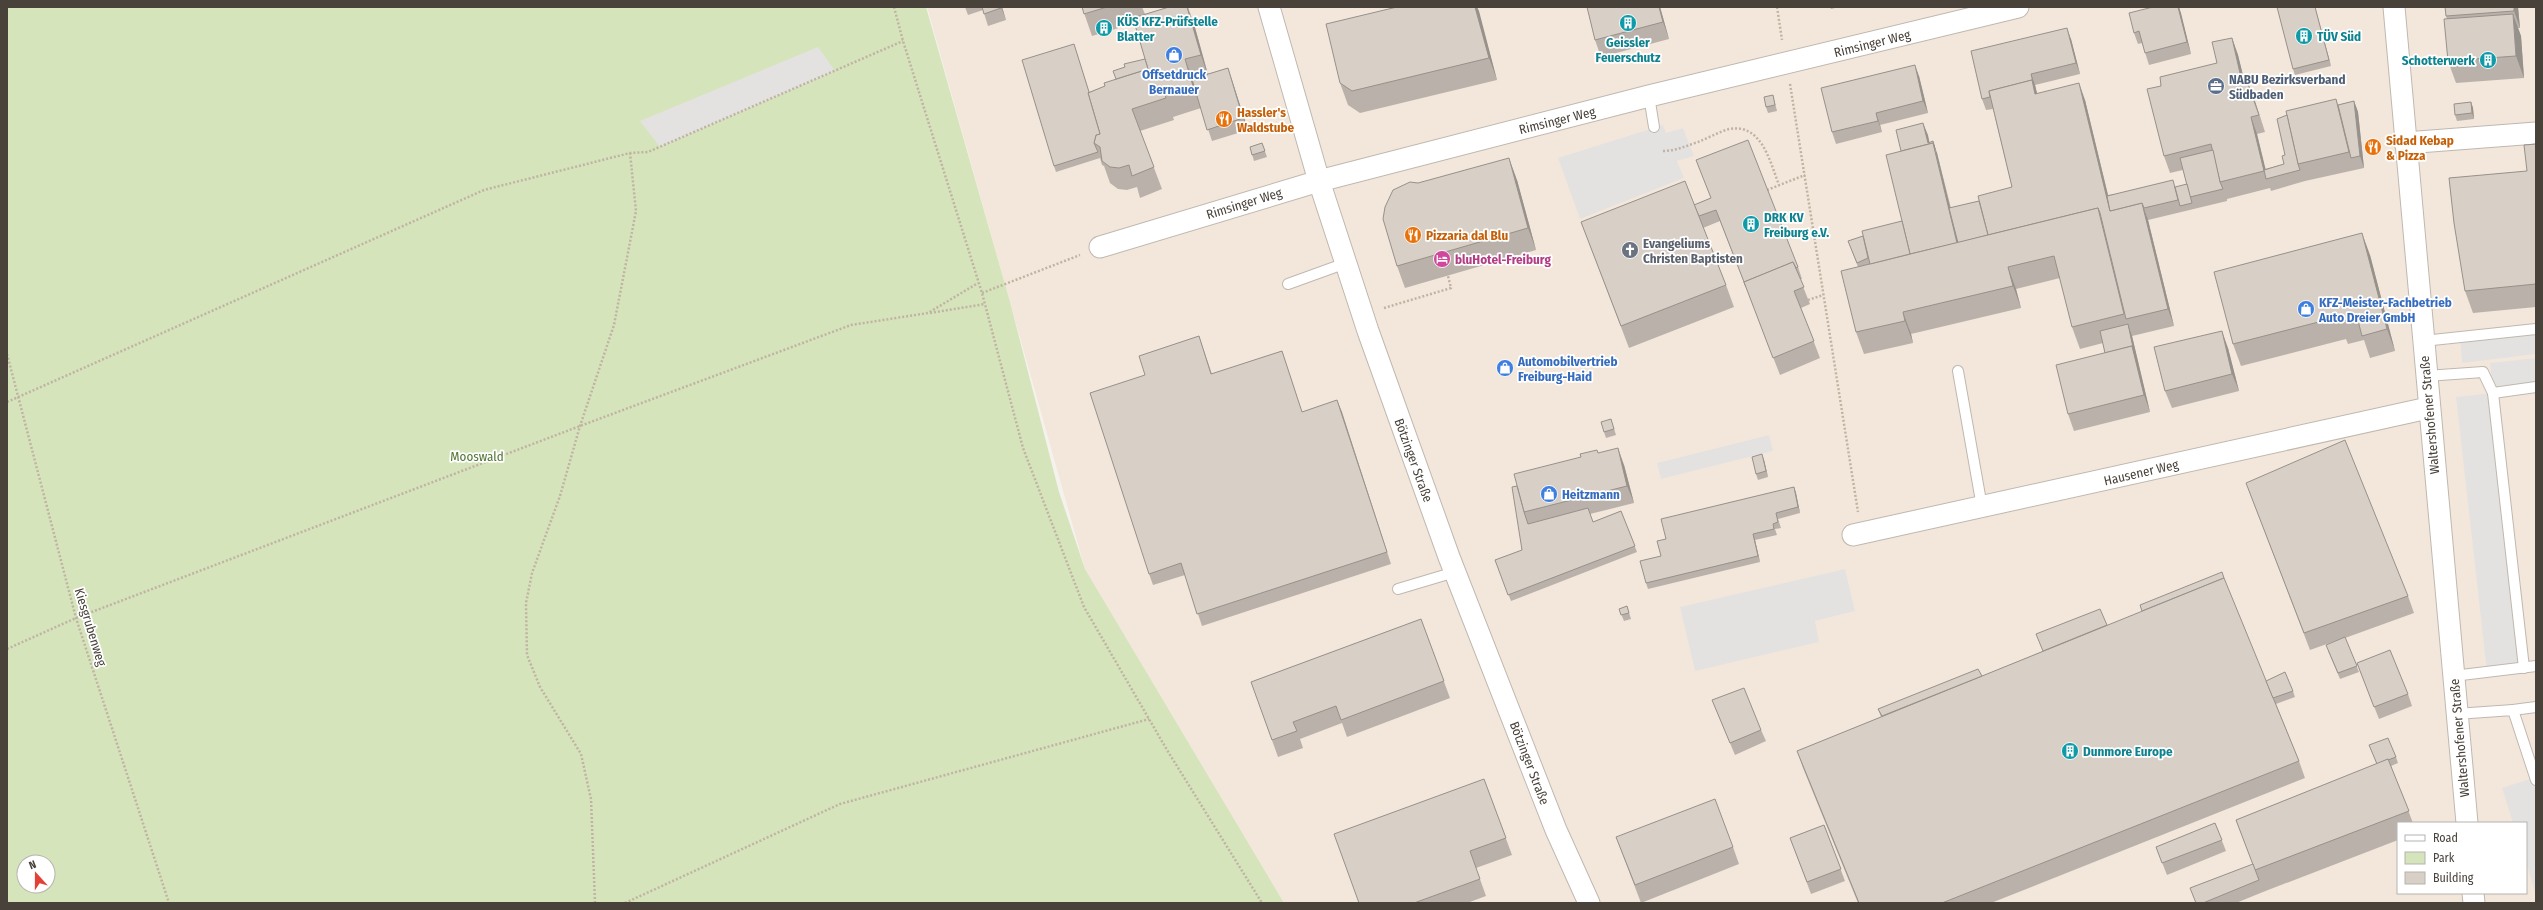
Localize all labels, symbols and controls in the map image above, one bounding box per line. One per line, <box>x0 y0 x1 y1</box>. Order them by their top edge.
building icon: Geissler Feuerschutz <box>1618 13 1638 33</box>
place label: KÜS KFZ-Prüfstelle Blatter <box>1117 14 1218 44</box>
building icon: KÜS KFZ-Prüfstelle Blatter <box>1094 18 1114 38</box>
building icon: TÜV Süd <box>2294 26 2314 46</box>
street label: Rimsinger Weg <box>1832 27 1913 60</box>
place label: TÜV Süd <box>2317 29 2361 44</box>
place label: Geissler Feuerschutz <box>1596 35 1661 65</box>
shop icon: Offsetdruck Bernauer <box>1164 45 1184 65</box>
building icon: Schotterwerk <box>2478 50 2498 70</box>
place label: Schotterwerk <box>2402 53 2475 68</box>
place label: Offsetdruck Bernauer <box>1142 67 1206 97</box>
place label: NABU Bezirksverband Südbaden <box>2229 72 2345 102</box>
office icon: NABU Bezirksverband Südbaden <box>2206 76 2226 96</box>
street label: Rimsinger Weg <box>1517 104 1598 137</box>
place label: Hassler's Waldstube <box>1237 105 1295 135</box>
restaurant icon: Hassler's Waldstube <box>1214 109 1234 129</box>
place label: Sidad Kebap & Pizza <box>2386 133 2454 163</box>
restaurant icon: Sidad Kebap & Pizza <box>2363 137 2383 157</box>
street label: Rimsinger Weg <box>1205 185 1285 222</box>
place label: DRK KV Freiburg e.V. <box>1764 210 1829 240</box>
building icon: DRK KV Freiburg e.V. <box>1741 214 1761 234</box>
restaurant icon: Pizzaria dal Blu <box>1403 225 1423 245</box>
place label: Pizzaria dal Blu <box>1426 228 1508 243</box>
place label: Evangeliums Christen Baptisten <box>1643 236 1743 266</box>
church icon: Evangeliums Christen Baptisten <box>1620 240 1640 260</box>
hotel icon: bluHotel-Freiburg <box>1432 249 1452 269</box>
place label: bluHotel-Freiburg <box>1455 252 1551 267</box>
place label: KFZ-Meister-Fachbetrieb Auto Dreier GmbH <box>2318 295 2452 325</box>
shop icon: KFZ-Meister-Fachbetrieb Auto Dreier GmbH <box>2296 299 2316 319</box>
place label: Automobilvertrieb Freiburg-Haid <box>1517 354 1618 384</box>
street label: Waltershofener Straße <box>2417 355 2442 475</box>
shop icon: Automobilvertrieb Freiburg-Haid <box>1495 358 1515 378</box>
street label: Bötzinger Straße <box>1391 416 1436 504</box>
park label: Mooswald <box>450 449 504 464</box>
street label: Hausener Weg <box>2102 456 2181 488</box>
shop icon: Heitzmann <box>1539 484 1559 504</box>
place label: Heitzmann <box>1562 487 1620 502</box>
street label: Kiesgrubenweg <box>72 586 110 669</box>
street label: Waltershofener Straße <box>2447 678 2472 798</box>
street label: Bötzinger Straße <box>1507 719 1552 807</box>
building icon: Dunmore Europe <box>2060 741 2080 761</box>
place label: Dunmore Europe <box>2083 744 2173 759</box>
legend <box>2397 822 2527 894</box>
text: Road <box>2433 831 2458 845</box>
text: Park <box>2433 851 2455 865</box>
north arrow <box>16 854 56 894</box>
text: N <box>27 858 38 872</box>
text: Building <box>2433 871 2474 885</box>

